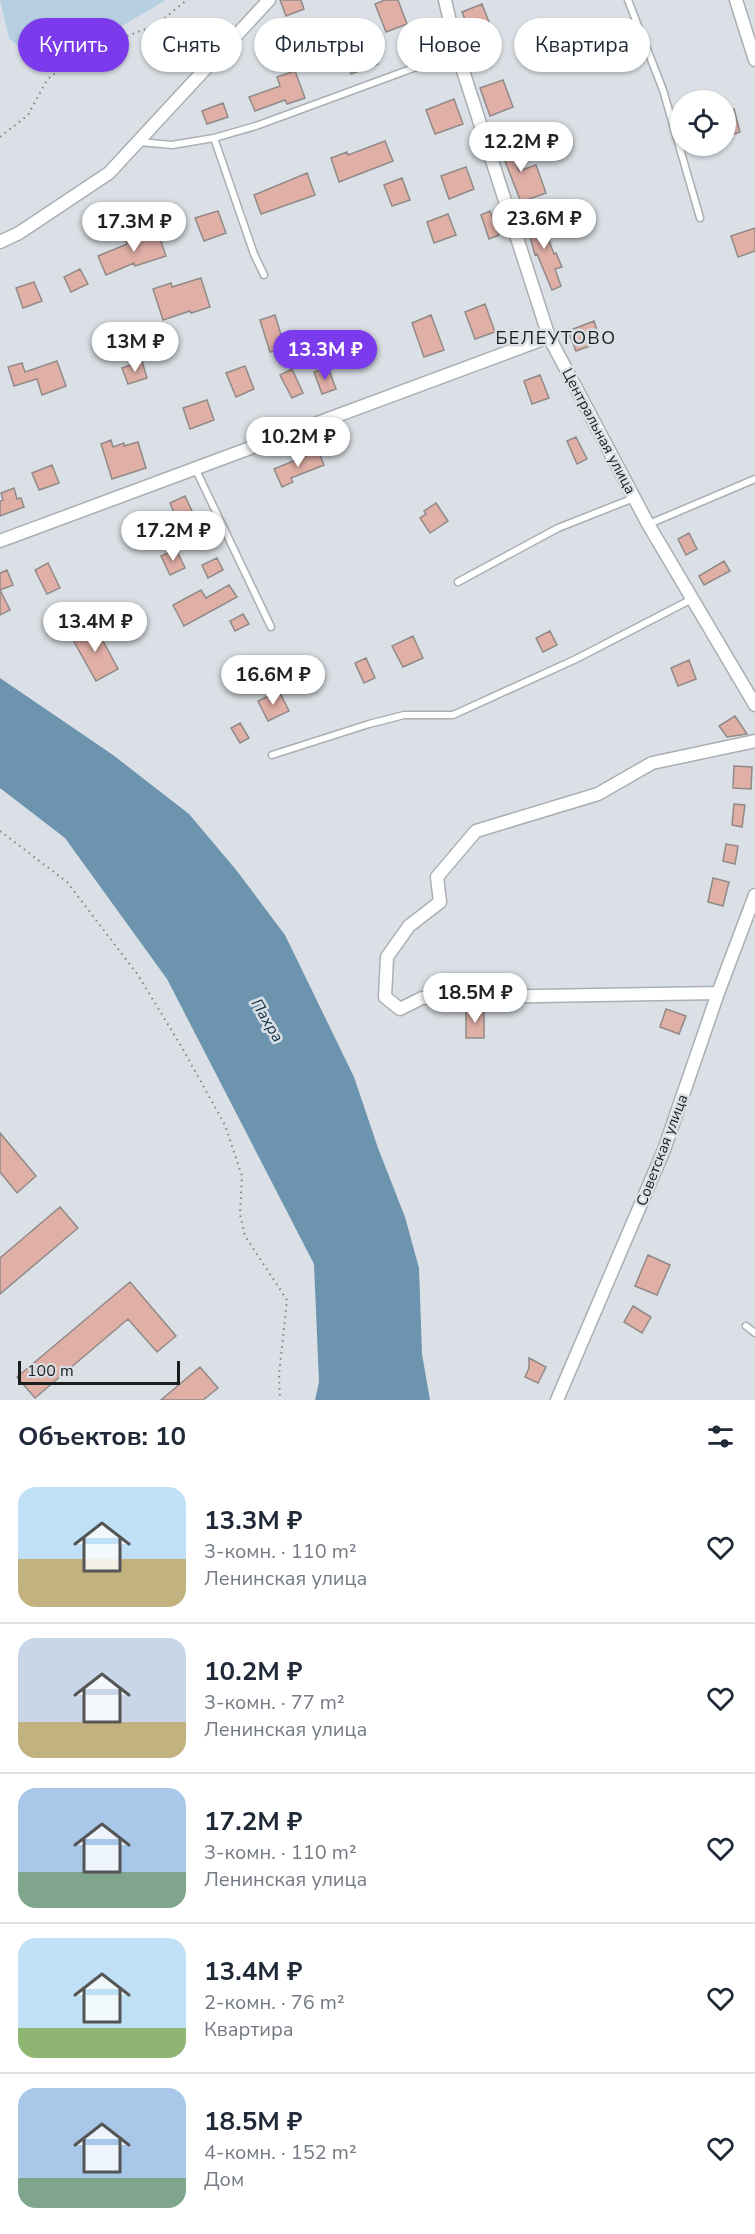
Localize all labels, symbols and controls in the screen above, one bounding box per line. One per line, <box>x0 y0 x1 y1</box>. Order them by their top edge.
chip: Купить <box>18 18 129 72</box>
chip: Снять <box>141 18 242 72</box>
chip: Фильтры <box>254 18 385 72</box>
chip: Новое <box>397 18 502 72</box>
chip: Квартира <box>514 18 650 72</box>
map controls <box>670 90 736 156</box>
button: locate <box>670 90 736 156</box>
pin: 12.2M ₽ <box>466 122 576 173</box>
text: 12.2M ₽ <box>483 128 559 155</box>
pin: 23.6M ₽ <box>489 199 599 250</box>
pin: 17.3M ₽ <box>79 202 189 253</box>
text: 23.6M ₽ <box>506 205 582 232</box>
text: 17.3M ₽ <box>96 208 172 235</box>
pin: 13M ₽ <box>93 322 177 373</box>
district label: БЕЛЕУТОВО <box>495 326 617 350</box>
text: 13M ₽ <box>106 328 164 355</box>
pin: 13.3M ₽ <box>270 330 380 381</box>
text: 13.3M ₽ <box>287 336 363 363</box>
street label: Центральная улица <box>557 365 641 497</box>
pin: 10.2M ₽ <box>243 417 353 468</box>
text: 10.2M ₽ <box>260 423 336 450</box>
pin: 17.2M ₽ <box>118 511 228 562</box>
text: 17.2M ₽ <box>135 517 211 544</box>
pin: 13.4M ₽ <box>40 602 150 653</box>
text: 13.4M ₽ <box>57 608 133 635</box>
pin: 16.6M ₽ <box>218 655 328 706</box>
text: 16.6M ₽ <box>235 661 311 688</box>
pin: 18.5M ₽ <box>420 973 530 1024</box>
text: 18.5M ₽ <box>437 979 513 1006</box>
water label: Пахра <box>246 995 289 1046</box>
street label: Советская улица <box>631 1091 693 1209</box>
scale bar <box>18 1358 180 1386</box>
text: 100 m <box>27 1360 74 1382</box>
text: Объектов: 10 <box>18 1419 186 1454</box>
icon: filters <box>704 1420 737 1453</box>
text: 13.3M ₽ <box>204 1503 302 1538</box>
icon: home <box>66 1511 138 1583</box>
icon: heart <box>704 1531 737 1564</box>
text: 3-комн. · 110 m² <box>204 1538 357 1565</box>
text: Ленинская улица <box>204 1565 367 1592</box>
text: 10.2M ₽ <box>204 1654 302 1689</box>
icon: home <box>66 1662 138 1734</box>
icon: heart <box>704 1682 737 1715</box>
text: 3-комн. · 77 m² <box>204 1689 345 1716</box>
text: Ленинская улица <box>204 1716 367 1743</box>
text: 17.2M ₽ <box>204 1804 302 1839</box>
icon: home <box>66 1812 138 1884</box>
icon: heart <box>704 1832 737 1865</box>
text: 3-комн. · 110 m² <box>204 1839 357 1866</box>
text: Ленинская улица <box>204 1866 367 1893</box>
text: 13.4M ₽ <box>204 1954 302 1989</box>
icon: home <box>66 1962 138 2034</box>
icon: heart <box>704 1982 737 2015</box>
text: 2-комн. · 76 m² <box>204 1989 345 2016</box>
text: Квартира <box>204 2016 294 2043</box>
text: 18.5M ₽ <box>204 2104 302 2139</box>
icon: home <box>66 2112 138 2184</box>
icon: heart <box>704 2132 737 2165</box>
text: 4-комн. · 152 m² <box>204 2139 357 2166</box>
text: Дом <box>204 2166 244 2193</box>

